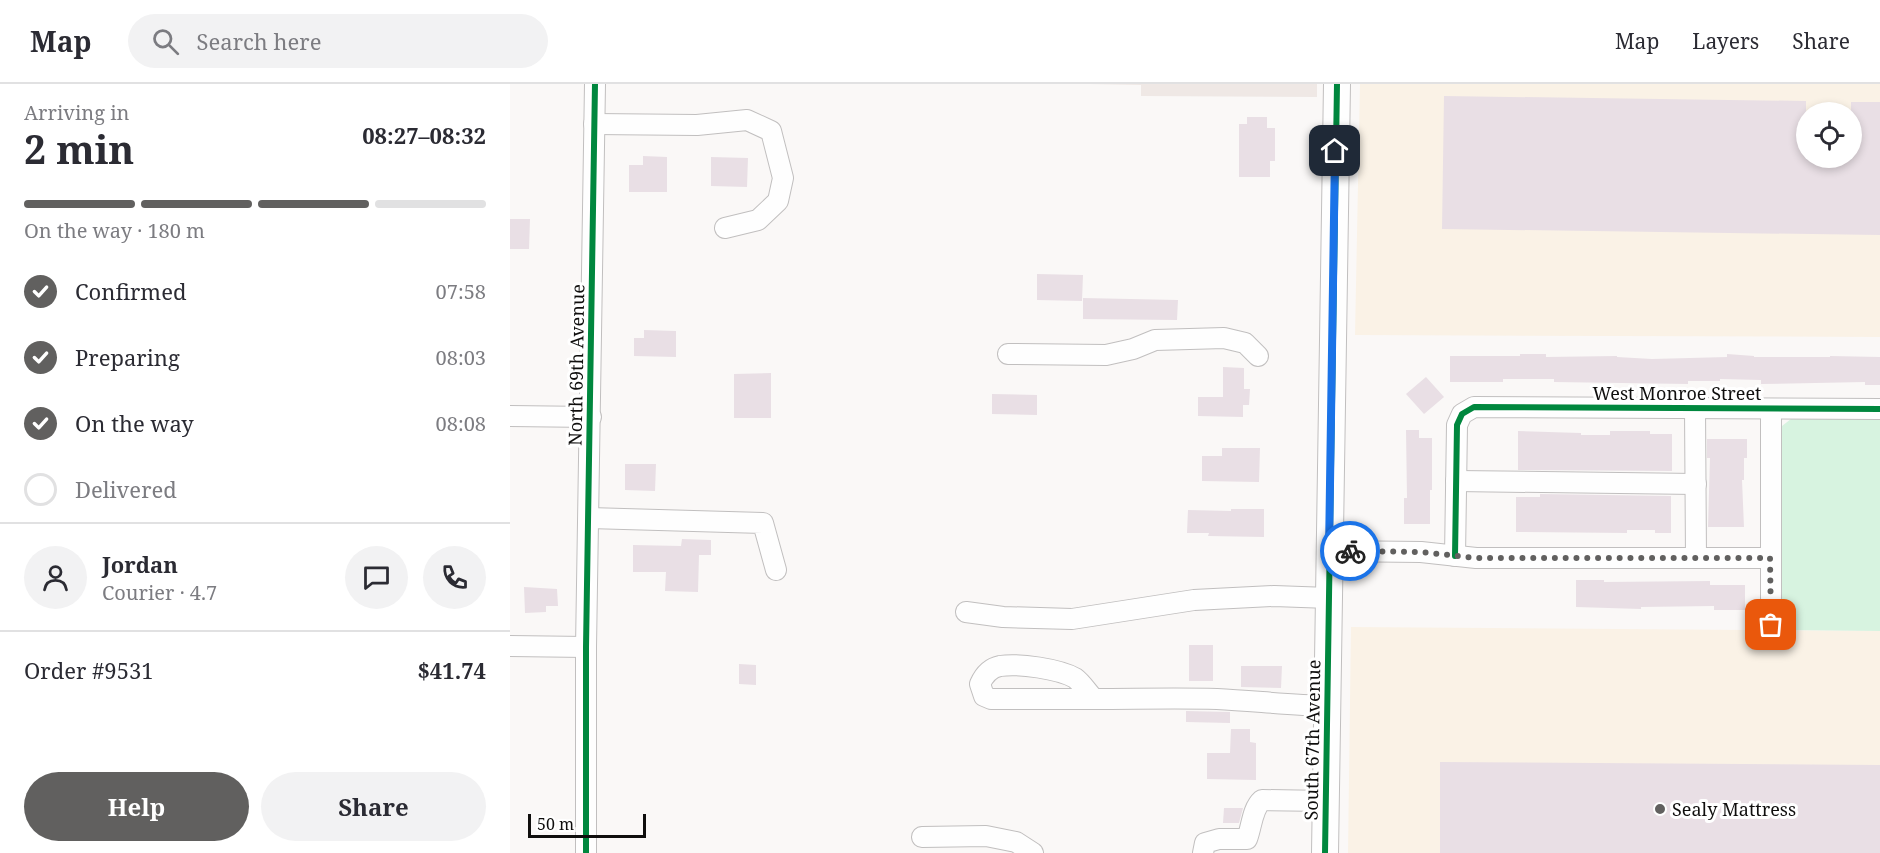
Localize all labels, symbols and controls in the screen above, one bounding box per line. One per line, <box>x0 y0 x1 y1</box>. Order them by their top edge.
search box <box>128 14 548 68</box>
text: Map <box>30 22 92 60</box>
icon: search <box>149 25 182 58</box>
text: Search here <box>197 26 321 56</box>
text: Map <box>1615 27 1659 55</box>
text: Layers <box>1692 27 1759 55</box>
text: Share <box>1792 27 1850 55</box>
text: Arriving in <box>24 99 129 126</box>
map controls <box>1796 102 1862 168</box>
button: locate <box>1796 102 1862 168</box>
text: 08:27–08:32 <box>362 120 486 150</box>
text: 2 min <box>24 122 134 175</box>
pin <box>1309 125 1360 176</box>
icon: home <box>1318 134 1351 167</box>
text: On the way · 180 m <box>24 217 205 244</box>
icon: check <box>24 275 57 308</box>
text: Confirmed <box>75 276 186 306</box>
text: 07:58 <box>436 278 486 305</box>
street label: North 69th Avenue <box>563 284 589 446</box>
icon: check <box>24 341 57 374</box>
text: Preparing <box>75 342 180 372</box>
text: 08:03 <box>436 344 486 371</box>
street label: West Monroe Street <box>1593 381 1761 405</box>
icon: check <box>24 407 57 440</box>
text: On the way <box>75 408 194 438</box>
text: 08:08 <box>436 410 486 437</box>
text: Delivered <box>75 474 177 504</box>
courier <box>1320 521 1380 581</box>
icon: bike <box>1334 535 1367 568</box>
button: person <box>24 546 87 609</box>
button: chat <box>345 546 408 609</box>
button: phone <box>423 546 486 609</box>
text: Jordan <box>102 549 178 579</box>
text: Courier · 4.7 <box>102 579 217 606</box>
pin <box>1745 599 1796 650</box>
icon: bag <box>1754 608 1787 641</box>
text: Order #9531 <box>24 655 154 685</box>
text: $41.74 <box>417 655 486 685</box>
street label: South 67th Avenue <box>1299 659 1325 821</box>
button: Help <box>24 772 249 841</box>
button: Share <box>261 772 486 841</box>
place label: Sealy Mattress <box>1672 797 1796 821</box>
marker: Sealy Mattress <box>1653 802 1667 816</box>
scale bar <box>528 811 646 838</box>
text: 50 m <box>537 813 574 835</box>

